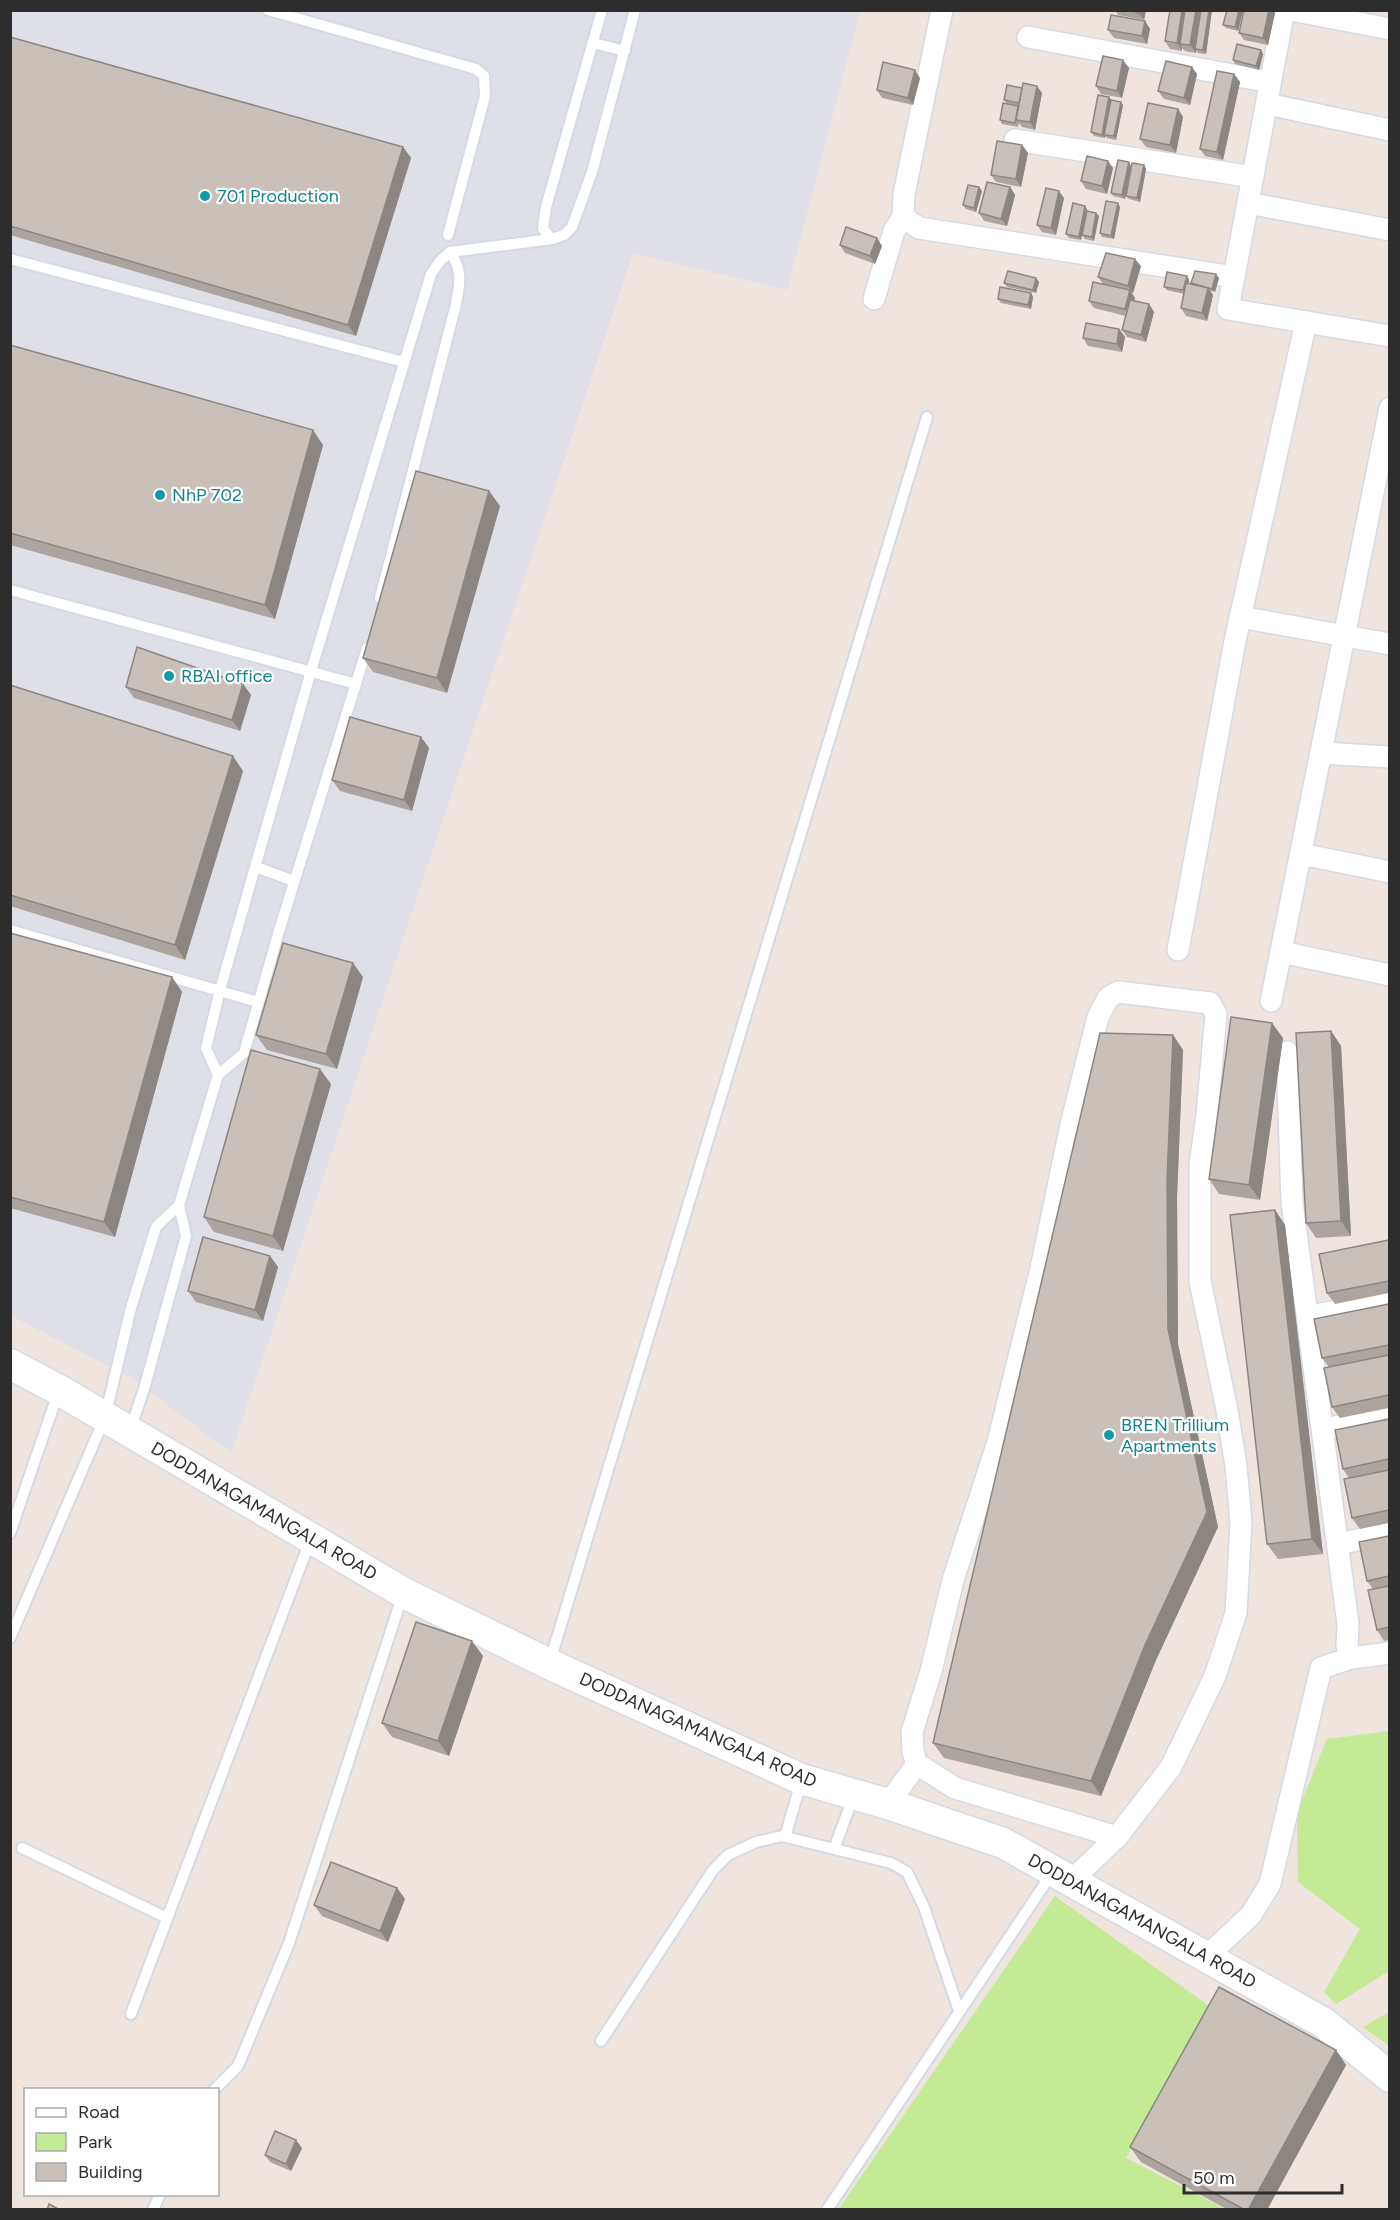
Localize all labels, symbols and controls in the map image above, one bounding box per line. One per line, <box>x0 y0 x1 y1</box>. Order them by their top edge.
place label: 701 Production <box>217 185 339 207</box>
marker: 701 Production <box>198 189 212 203</box>
place label: NhP 702 <box>172 484 242 506</box>
marker: NhP 702 <box>153 488 167 502</box>
place label: RBAI office <box>181 665 272 687</box>
marker: RBAI office <box>162 669 176 683</box>
place label: BREN Trillium Apartments <box>1121 1414 1229 1457</box>
marker: BREN Trillium Apartments <box>1102 1428 1116 1442</box>
street label: DODDANAGAMANGALA ROAD <box>147 1437 381 1585</box>
street label: DODDANAGAMANGALA ROAD <box>576 1668 820 1792</box>
street label: DODDANAGAMANGALA ROAD <box>1024 1849 1260 1993</box>
legend <box>24 2088 219 2196</box>
text: Road <box>78 2101 119 2123</box>
text: Park <box>78 2131 113 2153</box>
scale bar <box>1184 2157 1342 2195</box>
text: Building <box>78 2161 143 2183</box>
text: 50 m <box>1193 2167 1235 2189</box>

